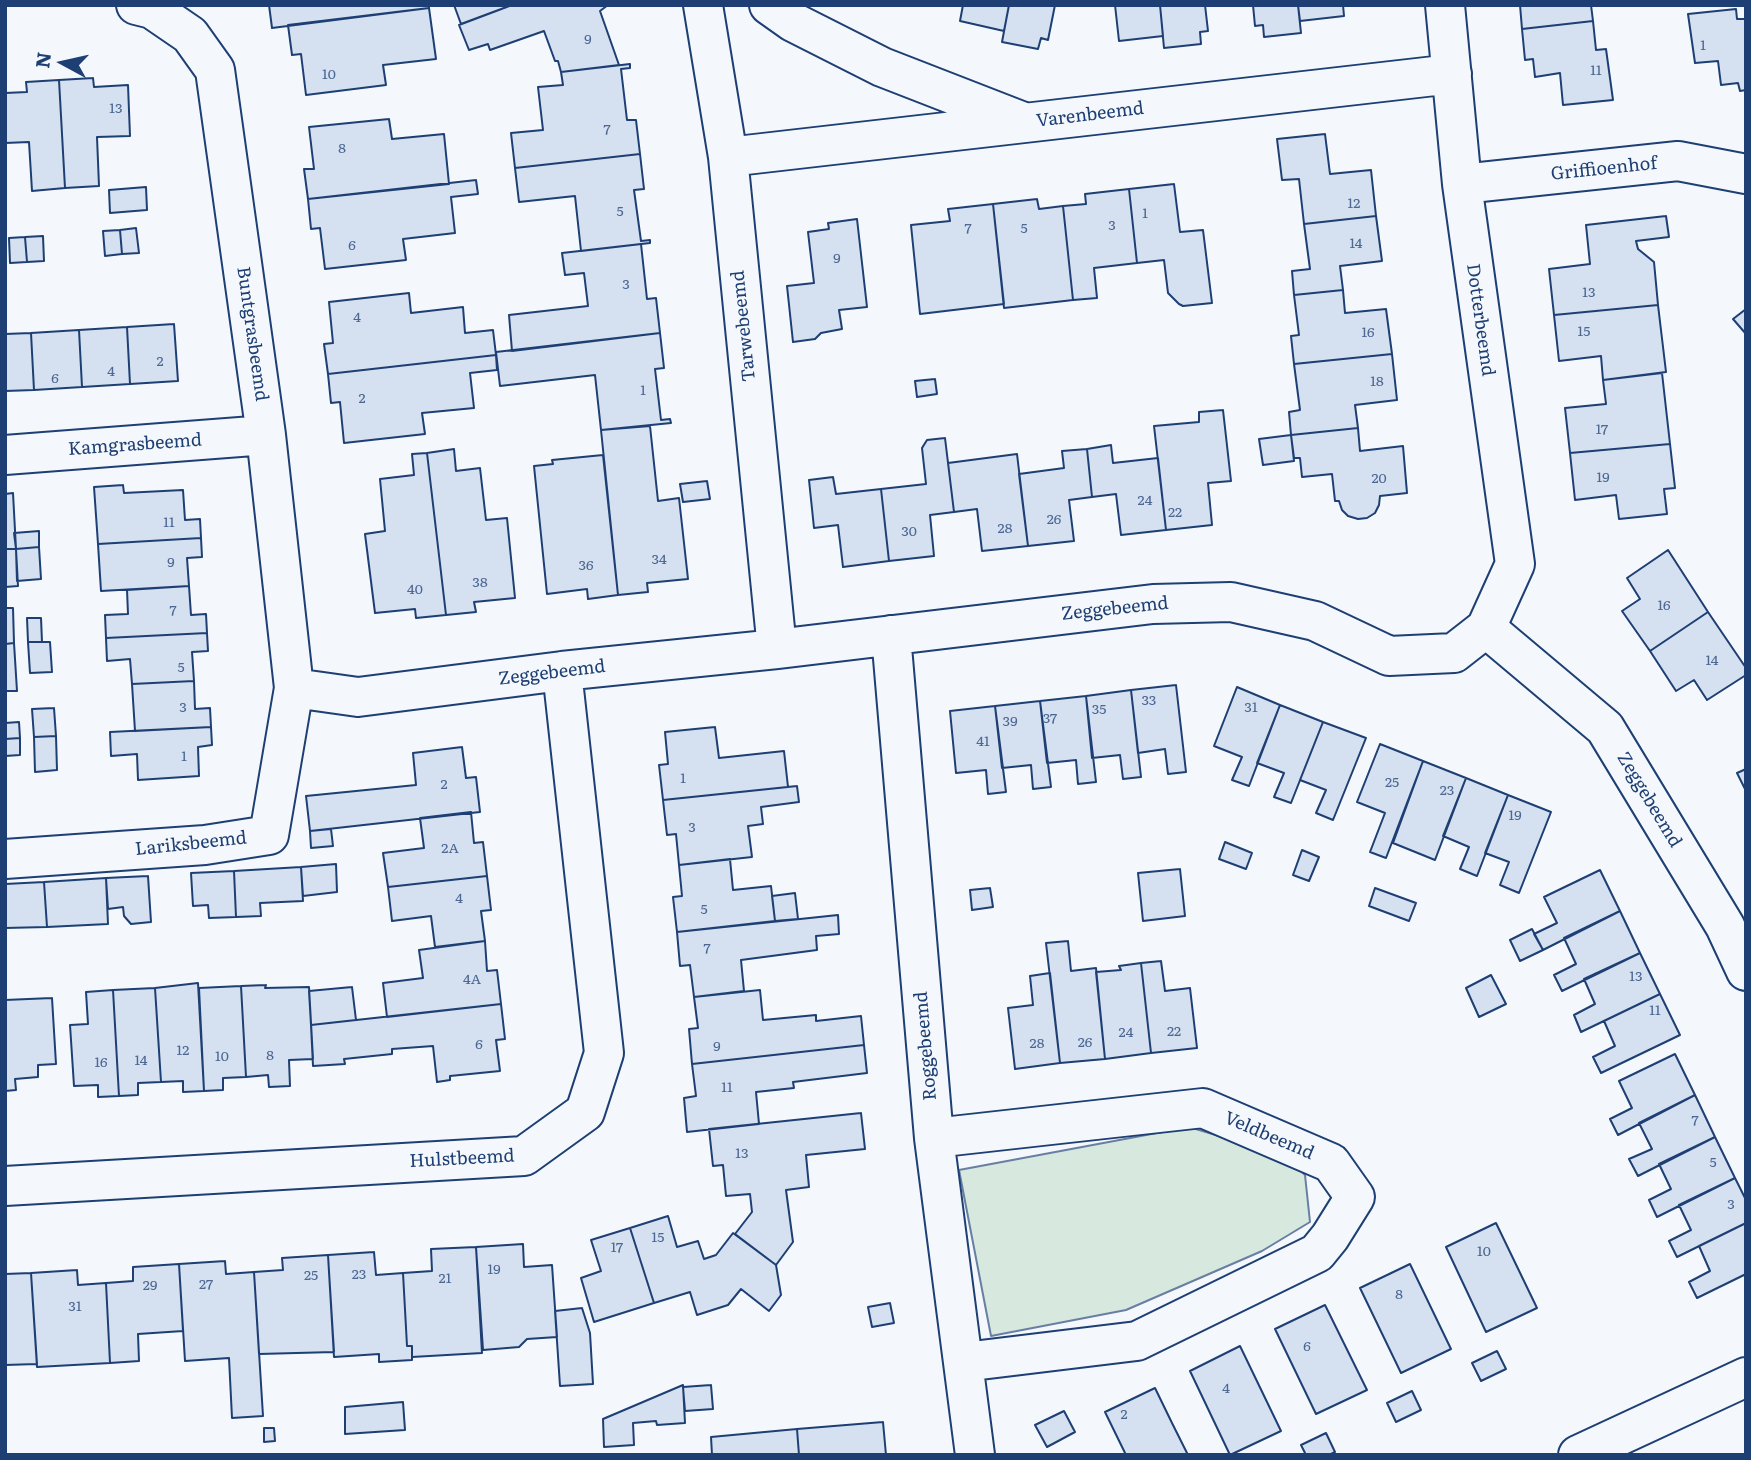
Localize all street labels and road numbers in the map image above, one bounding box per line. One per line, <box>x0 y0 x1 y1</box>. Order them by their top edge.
street label: Varenbeemd <box>1035 98 1145 132</box>
street label: Griffioenhof <box>1550 153 1658 185</box>
street label: Dotterbeemd <box>1461 262 1499 378</box>
street label: Buntgrasbeemd <box>232 265 272 403</box>
street label: Tarwebeemd <box>727 269 761 383</box>
street label: Kamgrasbeemd <box>67 430 203 460</box>
street label: Zeggebeemd <box>1060 593 1170 625</box>
street label: Zeggebeemd <box>497 656 607 690</box>
street label: Zeggebeemd <box>1612 748 1686 852</box>
street label: Lariksbeemd <box>134 827 248 861</box>
street label: Roggebeemd <box>910 991 942 1101</box>
street label: Veldbeemd <box>1221 1107 1317 1165</box>
street label: Hulstbeemd <box>409 1145 515 1173</box>

